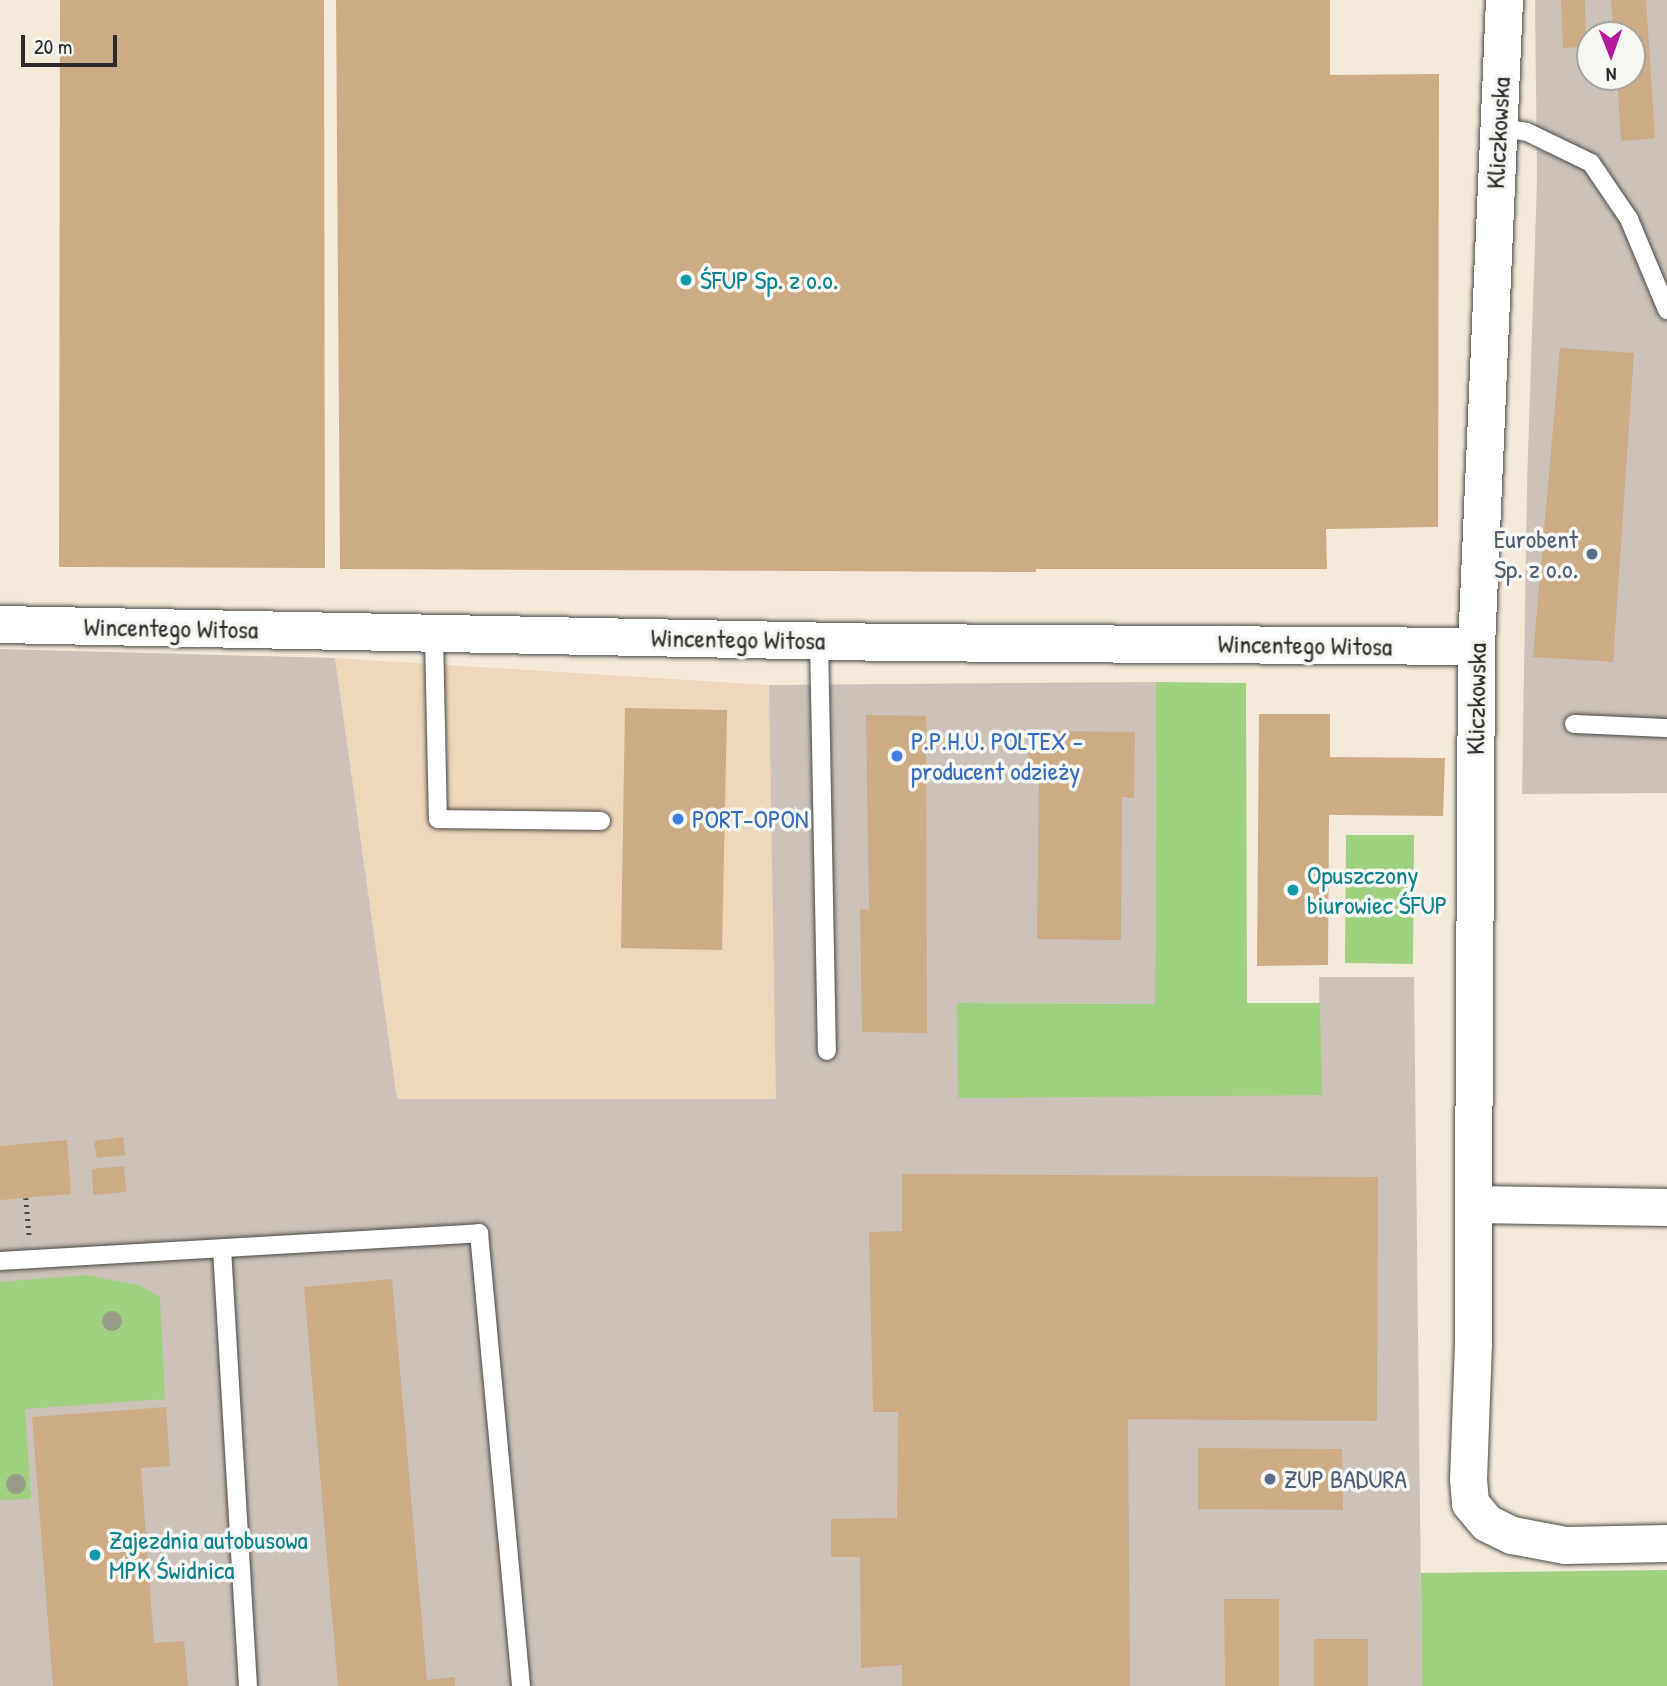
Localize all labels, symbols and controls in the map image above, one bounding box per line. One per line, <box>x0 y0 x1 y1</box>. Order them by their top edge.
scale bar <box>24 21 121 65</box>
north arrow <box>1576 21 1646 91</box>
text: 20 m <box>34 32 72 61</box>
text: N <box>1606 62 1617 88</box>
street label: Kliczkowska <box>1479 76 1517 190</box>
place label: ŚFUP Sp. z o.o. <box>700 264 838 296</box>
marker: ŚFUP Sp. z o.o. <box>678 272 694 288</box>
place label: Eurobent Sp. z o.o. <box>1494 523 1578 584</box>
marker: Eurobent Sp. z o.o. <box>1584 546 1600 562</box>
street label: Wincentego Witosa <box>83 611 259 645</box>
street label: Wincentego Witosa <box>650 622 826 656</box>
street label: Wincentego Witosa <box>1217 628 1393 662</box>
street label: Kliczkowska <box>1459 643 1493 755</box>
place label: P.P.H.U. POLTEX - producent odzieży <box>911 725 1083 786</box>
marker: P.P.H.U. POLTEX - producent odzieży <box>889 748 905 764</box>
place label: PORT-OPON <box>692 803 809 835</box>
marker: PORT-OPON <box>670 811 686 827</box>
place label: Opuszczony biurowiec ŚFUP <box>1307 859 1447 920</box>
marker: Opuszczony biurowiec ŚFUP <box>1285 882 1301 898</box>
place label: ZUP BADURA <box>1284 1463 1407 1495</box>
marker: ZUP BADURA <box>1262 1471 1278 1487</box>
place label: Zajezdnia autobusowa MPK Świdnica <box>109 1524 308 1586</box>
marker: Zajezdnia autobusowa MPK Świdnica <box>87 1547 103 1563</box>

